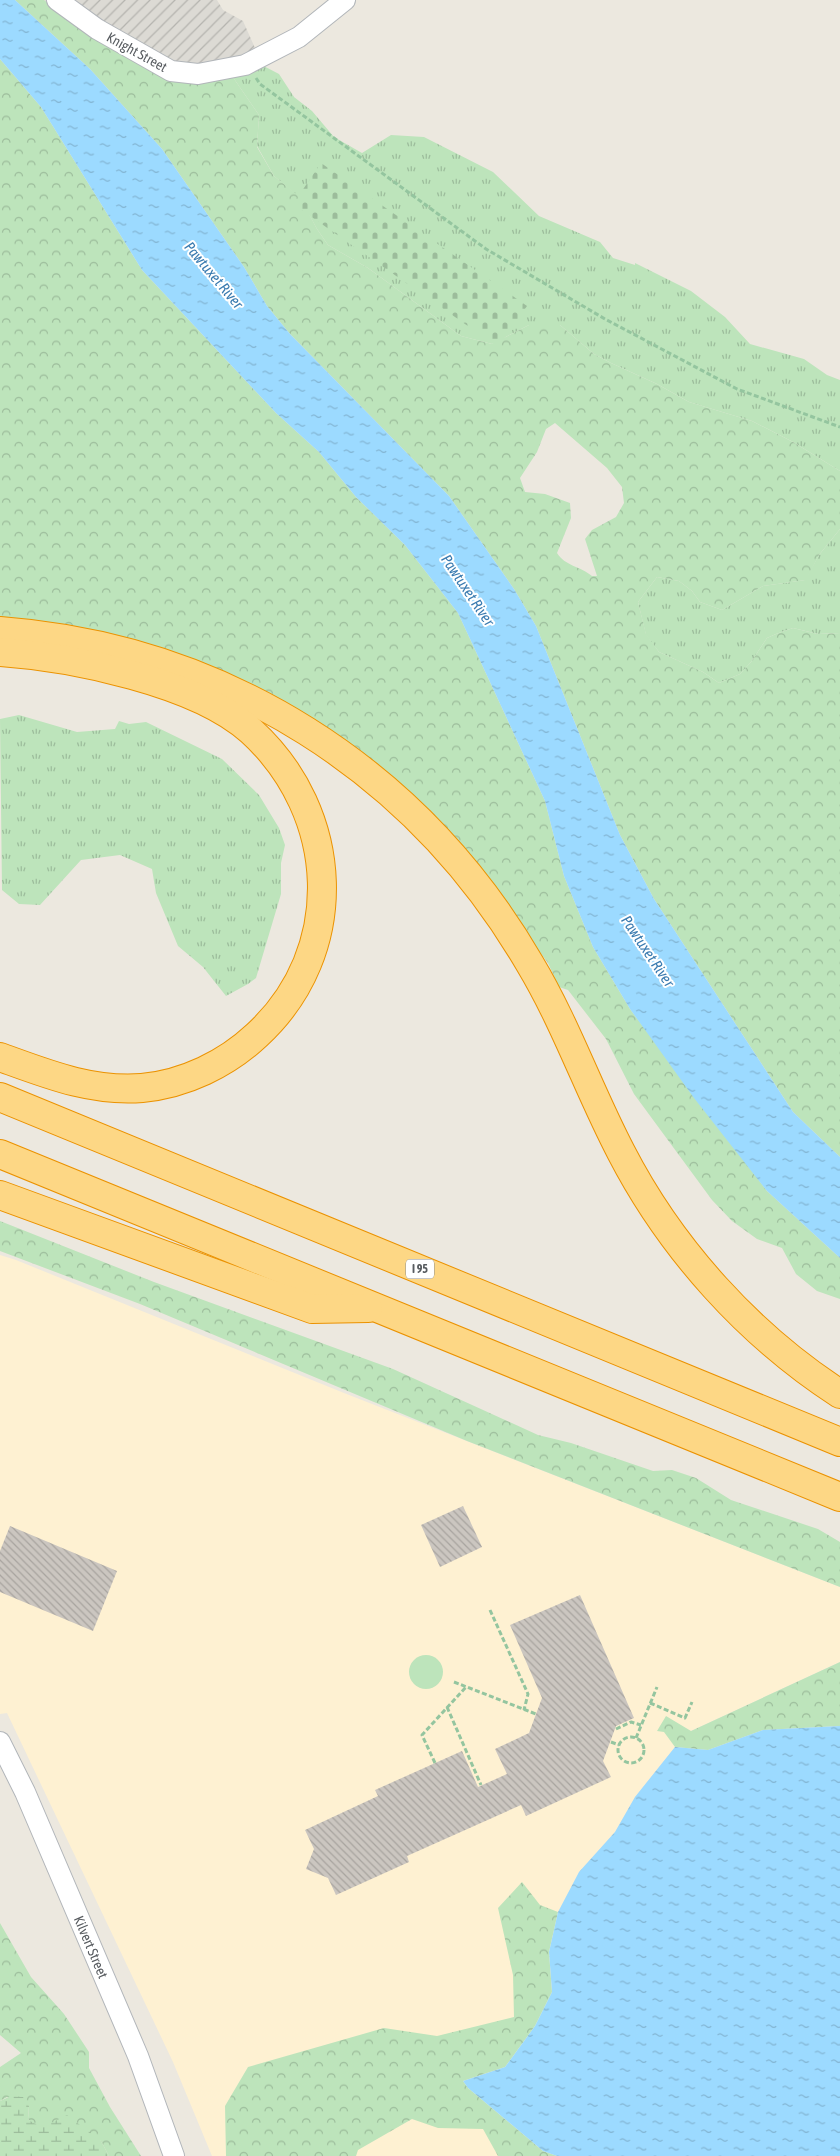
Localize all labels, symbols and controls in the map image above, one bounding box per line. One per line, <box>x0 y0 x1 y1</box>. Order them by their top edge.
street label: Knight Street <box>104 29 170 75</box>
water label: Pawtuxet River <box>181 238 247 312</box>
water label: Pawtuxet River <box>438 551 498 629</box>
water label: Pawtuxet River <box>618 912 678 990</box>
road number: I 95 <box>406 1260 434 1278</box>
street label: Kilvert Street <box>71 1913 111 1981</box>

